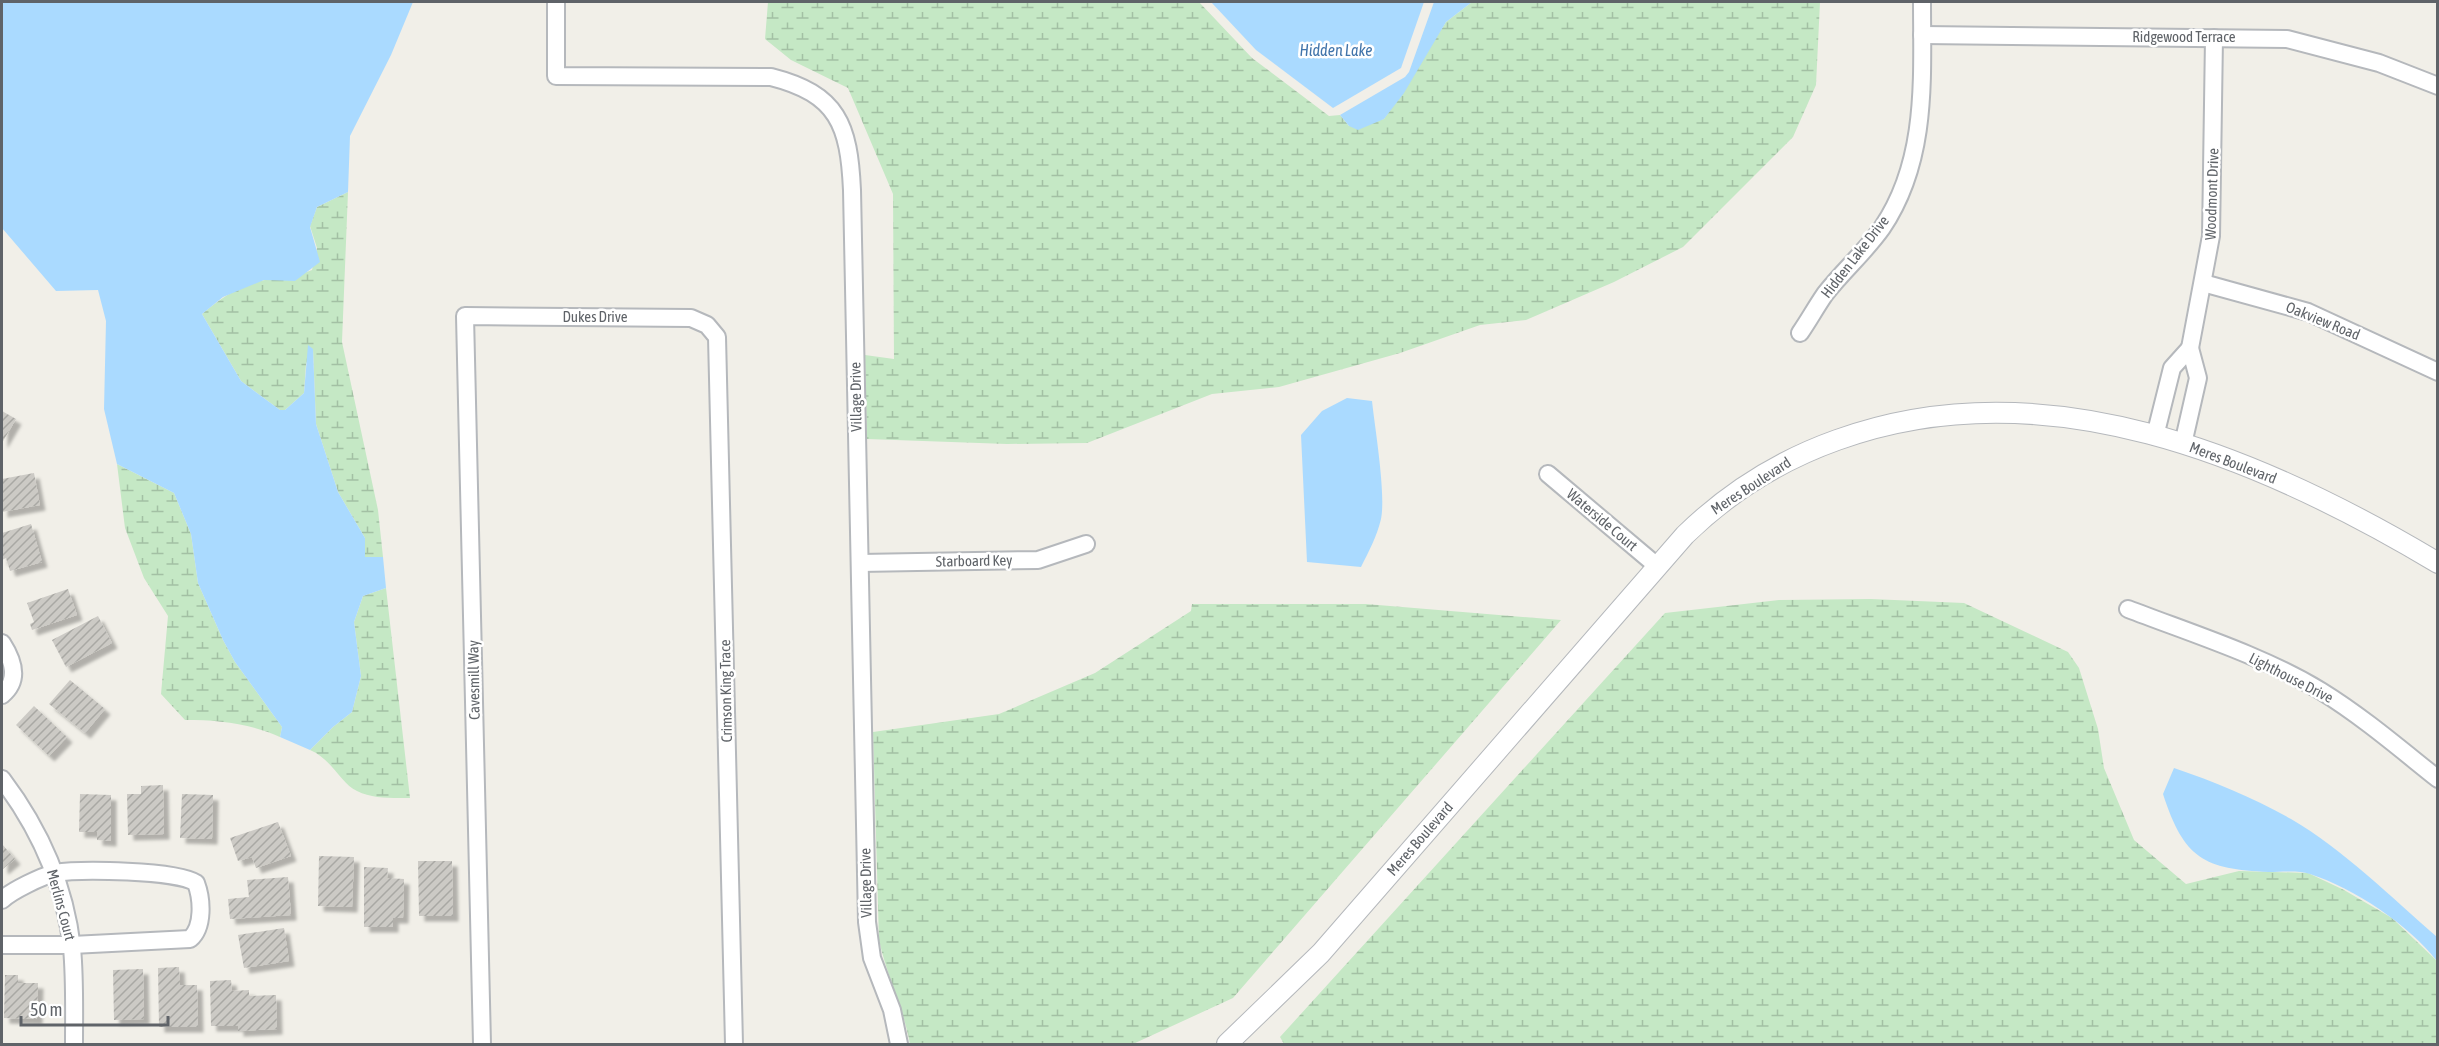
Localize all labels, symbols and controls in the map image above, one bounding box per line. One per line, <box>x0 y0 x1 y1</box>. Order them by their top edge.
street label: Ridgewood Terrace <box>2132 28 2236 45</box>
water label: Hidden Lake <box>1300 41 1372 59</box>
street label: Woodmont Drive <box>2201 147 2222 240</box>
street label: Hidden Lake Drive <box>1817 212 1892 301</box>
street label: Oakview Road <box>2284 298 2363 343</box>
street label: Dukes Drive <box>562 308 628 325</box>
street label: Village Drive <box>846 362 865 432</box>
street label: Meres Boulevard <box>2187 438 2279 487</box>
street label: Meres Boulevard <box>1708 453 1794 518</box>
street label: Waterside Court <box>1563 485 1641 554</box>
street label: Starboard Key <box>936 551 1012 570</box>
street label: Crimson King Trace <box>716 639 735 743</box>
street label: Cavesmill Way <box>464 640 483 720</box>
street label: Lighthouse Drive <box>2246 649 2336 706</box>
street label: Meres Boulevard <box>1383 798 1456 879</box>
street label: Village Drive <box>856 848 875 918</box>
street label: Merlins Court <box>44 867 79 942</box>
scale bar <box>21 989 168 1027</box>
text: 50 m <box>30 999 62 1020</box>

